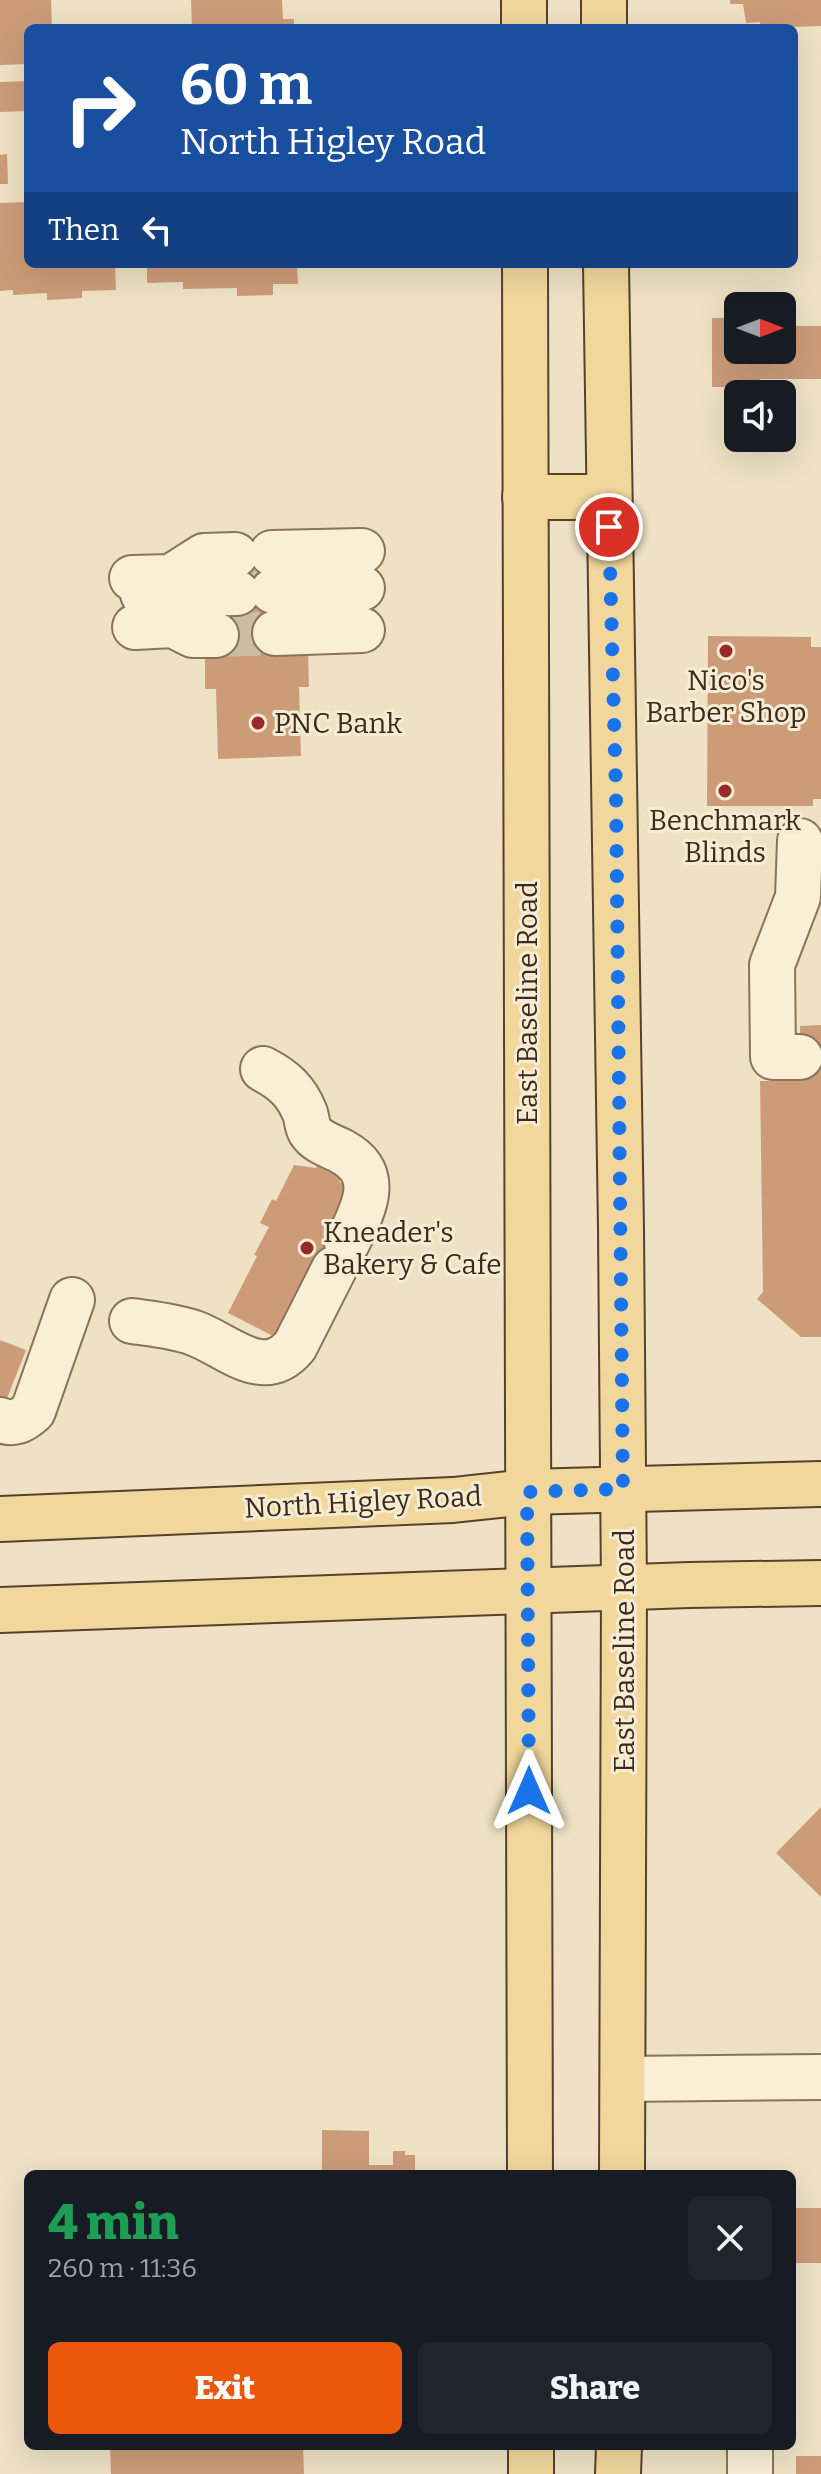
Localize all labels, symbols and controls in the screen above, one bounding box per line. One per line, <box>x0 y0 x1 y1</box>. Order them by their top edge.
text: 60 m <box>180 52 312 119</box>
icon: right <box>48 56 152 160</box>
text: North Higley Road <box>180 120 486 164</box>
icon: left <box>135 208 179 252</box>
text: Then <box>48 212 119 248</box>
north arrow <box>724 292 796 364</box>
map controls <box>724 292 796 452</box>
button: sound <box>724 380 796 452</box>
pin <box>575 493 643 561</box>
icon: arrive <box>587 505 631 549</box>
marker: Nico's Barber Shop <box>717 642 735 660</box>
place label: Nico's Barber Shop <box>645 664 807 729</box>
place label: PNC Bank <box>274 707 402 740</box>
marker: PNC Bank <box>249 714 267 732</box>
marker: Benchmark Blinds <box>716 782 734 800</box>
place label: Benchmark Blinds <box>649 804 801 869</box>
street label: East Baseline Road <box>511 881 544 1125</box>
place label: Kneader's Bakery & Cafe <box>323 1216 502 1281</box>
marker: Kneader's Bakery & Cafe <box>298 1239 316 1257</box>
street label: North Higley Road <box>243 1479 483 1525</box>
street label: East Baseline Road <box>608 1529 641 1773</box>
position arrow <box>487 1749 571 1833</box>
text: 4 min <box>48 2194 179 2252</box>
button: close <box>688 2196 772 2280</box>
text: 260 m · 11:36 <box>48 2253 197 2284</box>
button: Exit <box>48 2342 402 2434</box>
button: Share <box>418 2342 772 2434</box>

